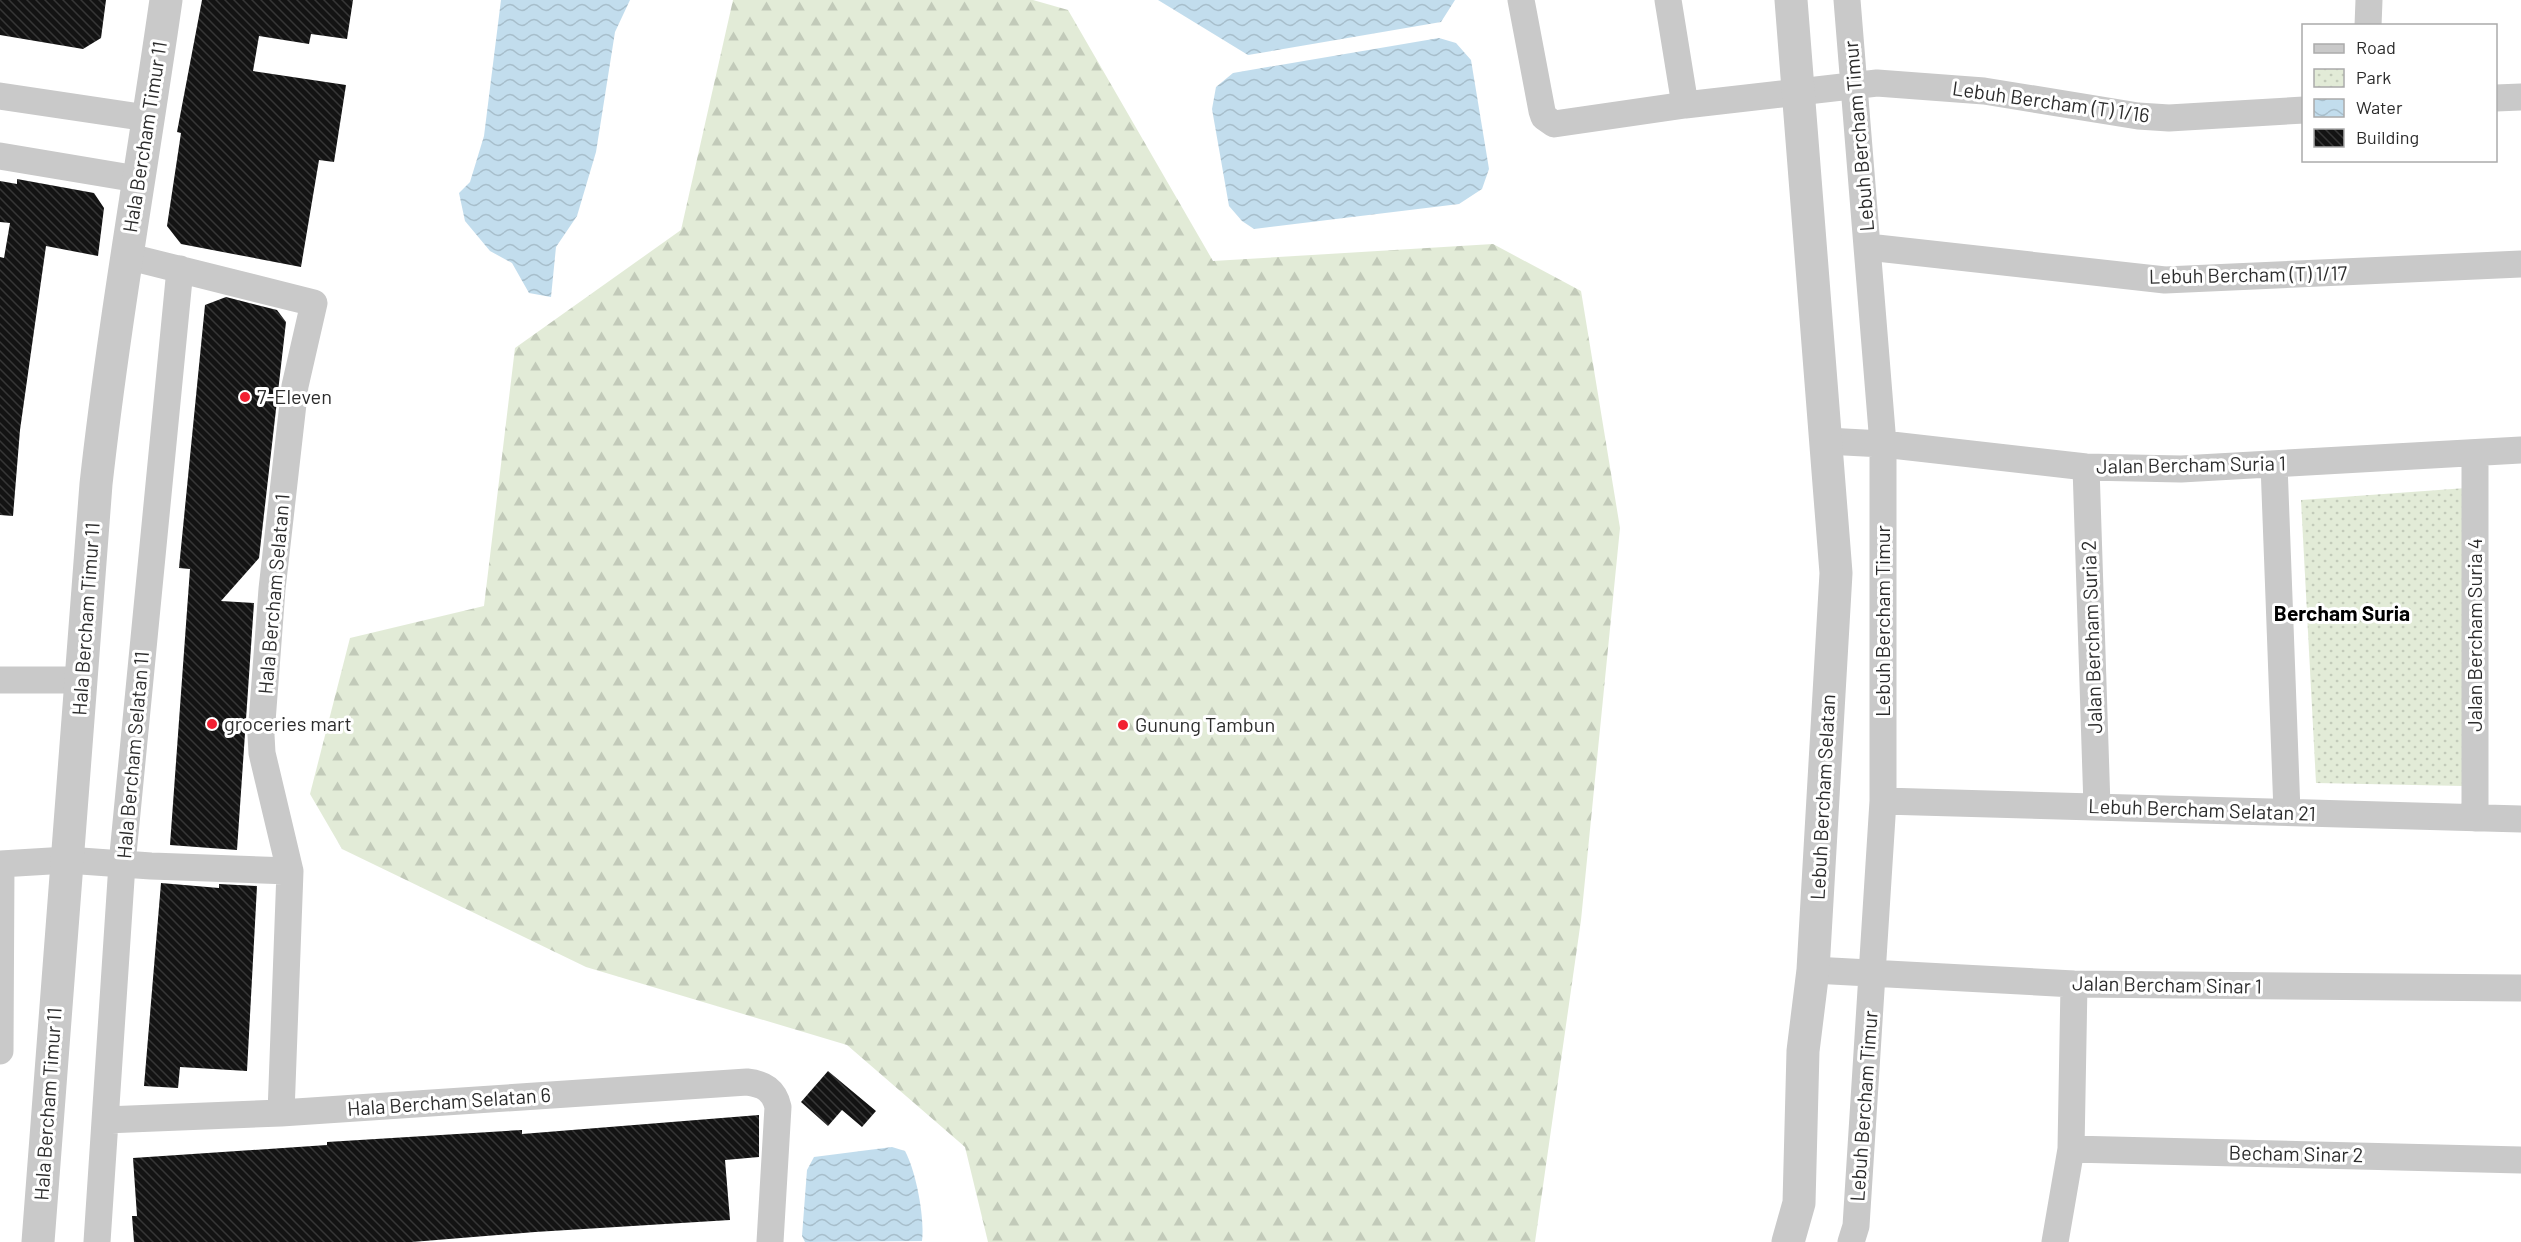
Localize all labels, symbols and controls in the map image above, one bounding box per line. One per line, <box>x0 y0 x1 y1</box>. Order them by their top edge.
legend <box>2302 24 2497 162</box>
text: Road <box>2356 36 2396 58</box>
street label: Hala Bercham Timur 11 <box>117 40 171 234</box>
street label: Lebuh Bercham Timur <box>1838 40 1878 233</box>
text: Park <box>2356 66 2391 88</box>
street label: Lebuh Bercham (T) 1/16 <box>1951 75 2151 127</box>
text: Water <box>2356 96 2403 118</box>
text: Building <box>2356 126 2419 148</box>
street label: Lebuh Bercham (T) 1/17 <box>2149 260 2348 288</box>
place label: 7-Eleven <box>257 384 332 408</box>
marker: 7-Eleven <box>238 390 252 404</box>
street label: Jalan Bercham Suria 1 <box>2096 450 2286 478</box>
street label: Hala Bercham Selatan 1 <box>252 493 294 695</box>
street label: Hala Bercham Timur 11 <box>66 522 104 716</box>
street label: Lebuh Bercham Timur <box>1870 525 1894 717</box>
street label: Jalan Bercham Suria 4 <box>2462 538 2486 732</box>
street label: Jalan Bercham Suria 2 <box>2076 540 2106 734</box>
district label: Bercham Suria <box>2274 600 2410 625</box>
street label: Hala Bercham Selatan 11 <box>111 650 153 860</box>
street label: Lebuh Bercham Selatan <box>1805 693 1839 900</box>
place label: groceries mart <box>224 711 352 735</box>
place label: Gunung Tambun <box>1135 712 1275 736</box>
marker: groceries mart <box>205 717 219 731</box>
marker: Gunung Tambun <box>1116 718 1130 732</box>
street label: Lebuh Bercham Selatan 21 <box>2088 793 2316 825</box>
street label: Jalan Bercham Sinar 1 <box>2072 970 2262 998</box>
street label: Hala Bercham Timur 11 <box>28 1007 66 1201</box>
street label: Lebuh Bercham Timur <box>1844 1010 1882 1202</box>
street label: Hala Bercham Selatan 6 <box>346 1082 552 1120</box>
street label: Becham Sinar 2 <box>2228 1140 2364 1166</box>

